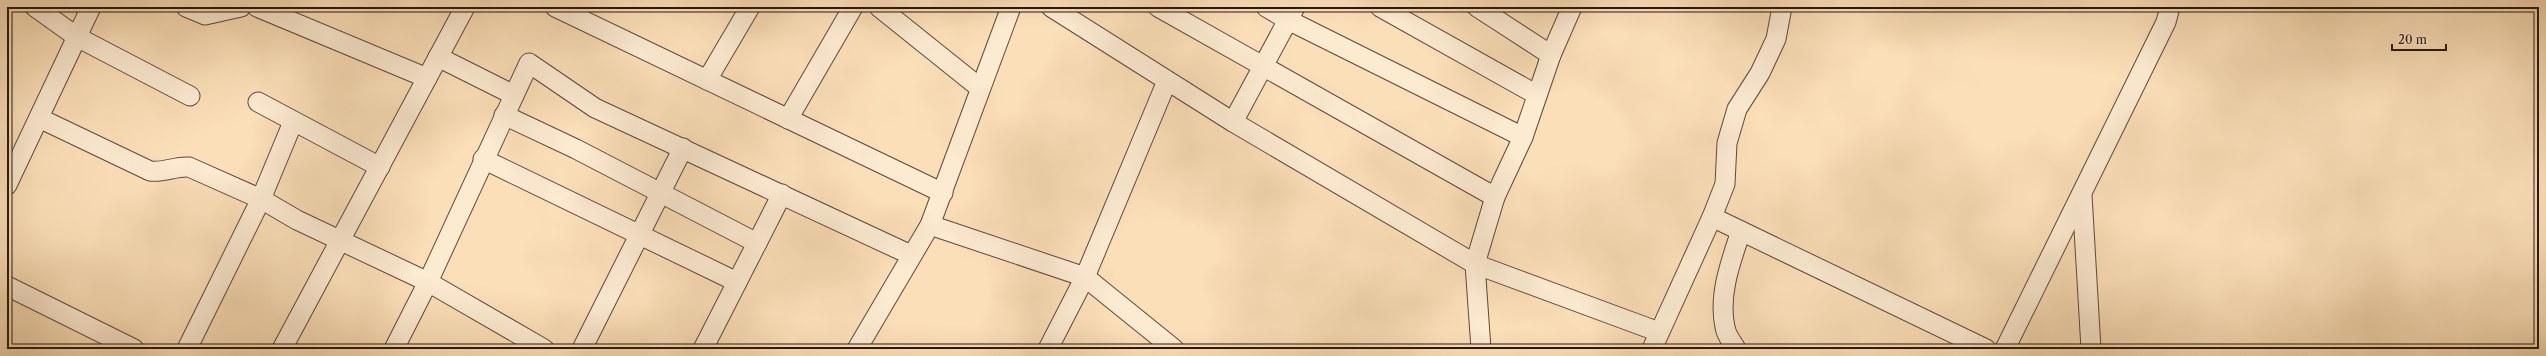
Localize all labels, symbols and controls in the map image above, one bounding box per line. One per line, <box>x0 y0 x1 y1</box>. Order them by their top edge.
scale bar <box>2392 26 2446 52</box>
text: 20 m <box>2398 32 2427 47</box>

